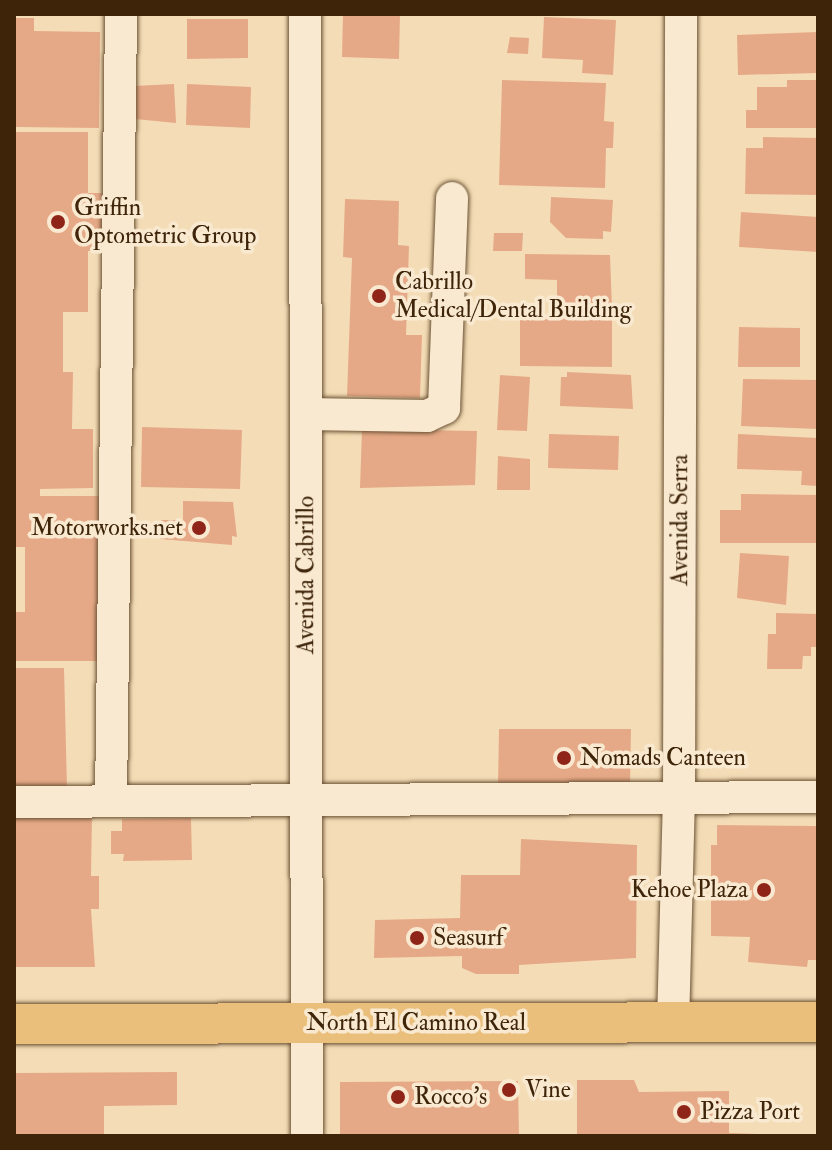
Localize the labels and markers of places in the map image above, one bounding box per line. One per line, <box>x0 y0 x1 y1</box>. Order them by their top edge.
place label: Griffin Optometric Group <box>74 194 256 250</box>
marker: Griffin Optometric Group <box>49 213 67 231</box>
place label: Cabrillo Medical/Dental Building <box>395 268 631 324</box>
marker: Cabrillo Medical/Dental Building <box>370 287 388 305</box>
place label: Motorworks.net <box>31 514 183 542</box>
marker: Motorworks.net <box>190 519 208 537</box>
place label: Nomads Canteen <box>580 744 746 772</box>
marker: Nomads Canteen <box>555 749 573 767</box>
place label: Kehoe Plaza <box>631 876 748 904</box>
marker: Kehoe Plaza <box>755 881 773 899</box>
place label: Seasurf <box>433 924 504 952</box>
marker: Seasurf <box>408 929 426 947</box>
place label: Vine <box>525 1076 571 1104</box>
marker: Vine <box>500 1081 518 1099</box>
place label: Rocco’s <box>414 1083 487 1111</box>
marker: Rocco’s <box>389 1088 407 1106</box>
place label: Pizza Port <box>700 1098 800 1126</box>
marker: Pizza Port <box>675 1103 693 1121</box>

